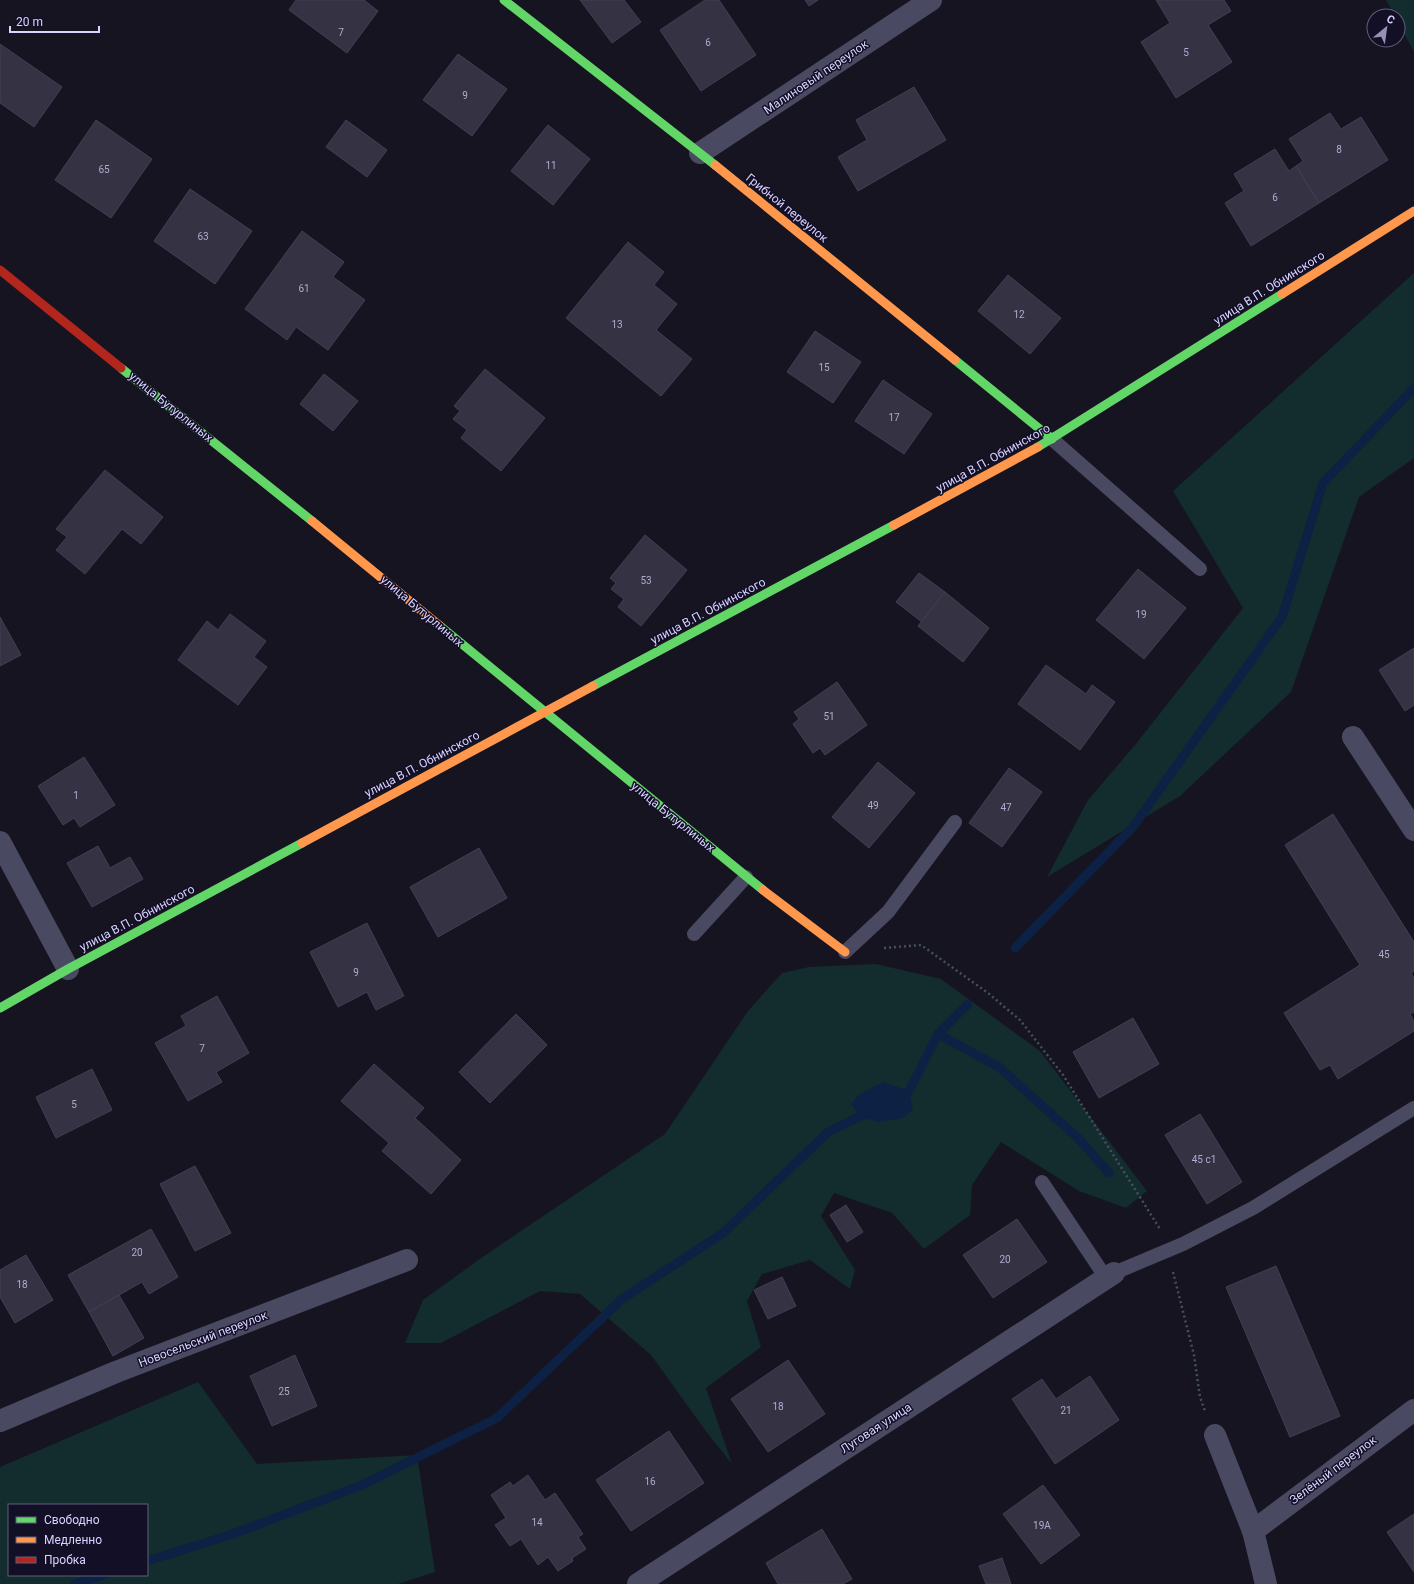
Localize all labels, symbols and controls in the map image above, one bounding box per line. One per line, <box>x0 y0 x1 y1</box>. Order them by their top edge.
scale bar <box>10 8 99 34</box>
north arrow <box>1366 8 1406 48</box>
text: С <box>1384 12 1397 27</box>
text: 20 m <box>16 15 43 29</box>
house number: 7 <box>338 27 344 38</box>
house number: 6 <box>705 37 711 48</box>
street label: Малиновый переулок <box>761 37 871 117</box>
house number: 5 <box>1183 47 1189 58</box>
house number: 9 <box>462 90 468 101</box>
house number: 8 <box>1336 144 1342 155</box>
house number: 11 <box>545 160 557 171</box>
house number: 65 <box>98 164 110 175</box>
street label: Грибной переулок <box>743 171 831 246</box>
house number: 6 <box>1272 192 1278 203</box>
house number: 63 <box>197 231 209 242</box>
street label: улица В.П. Обнинского <box>1211 248 1327 328</box>
house number: 61 <box>298 283 310 294</box>
house number: 12 <box>1013 309 1025 320</box>
house number: 13 <box>611 319 623 330</box>
house number: 15 <box>818 362 830 373</box>
street label: улица Бутурлиных <box>126 369 216 445</box>
house number: 17 <box>888 412 900 423</box>
street label: улица В.П. Обнинского <box>934 421 1053 495</box>
street label: улица Бутурлиных <box>378 572 466 650</box>
house number: 53 <box>640 575 652 586</box>
street label: улица В.П. Обнинского <box>648 575 768 647</box>
house number: 19 <box>1135 609 1147 620</box>
house number: 51 <box>823 711 835 722</box>
street label: улица В.П. Обнинского <box>362 728 482 800</box>
street label: улица Бутурлиных <box>628 779 718 855</box>
house number: 1 <box>73 790 79 801</box>
house number: 49 <box>867 800 879 811</box>
house number: 47 <box>1000 802 1012 813</box>
street label: улица В.П. Обнинского <box>77 882 197 954</box>
house number: 45 <box>1378 949 1390 960</box>
house number: 9 <box>353 967 359 978</box>
house number: 7 <box>199 1043 205 1054</box>
house number: 5 <box>71 1099 77 1110</box>
house number: 45 с1 <box>1192 1154 1216 1165</box>
house number: 20 <box>131 1247 143 1258</box>
house number: 20 <box>999 1254 1011 1265</box>
house number: 18 <box>16 1279 28 1290</box>
street label: Новосельский переулок <box>137 1308 270 1370</box>
house number: 25 <box>278 1386 290 1397</box>
street label: Луговая улица <box>838 1400 914 1456</box>
house number: 18 <box>772 1401 784 1412</box>
house number: 21 <box>1060 1405 1072 1416</box>
street label: Зелёный переулок <box>1287 1433 1380 1507</box>
house number: 16 <box>644 1476 656 1487</box>
legend <box>8 1504 148 1576</box>
text: Свободно <box>44 1513 100 1527</box>
house number: 14 <box>531 1517 543 1528</box>
house number: 19А <box>1033 1520 1051 1531</box>
text: Медленно <box>44 1533 102 1547</box>
text: Пробка <box>44 1553 86 1567</box>

